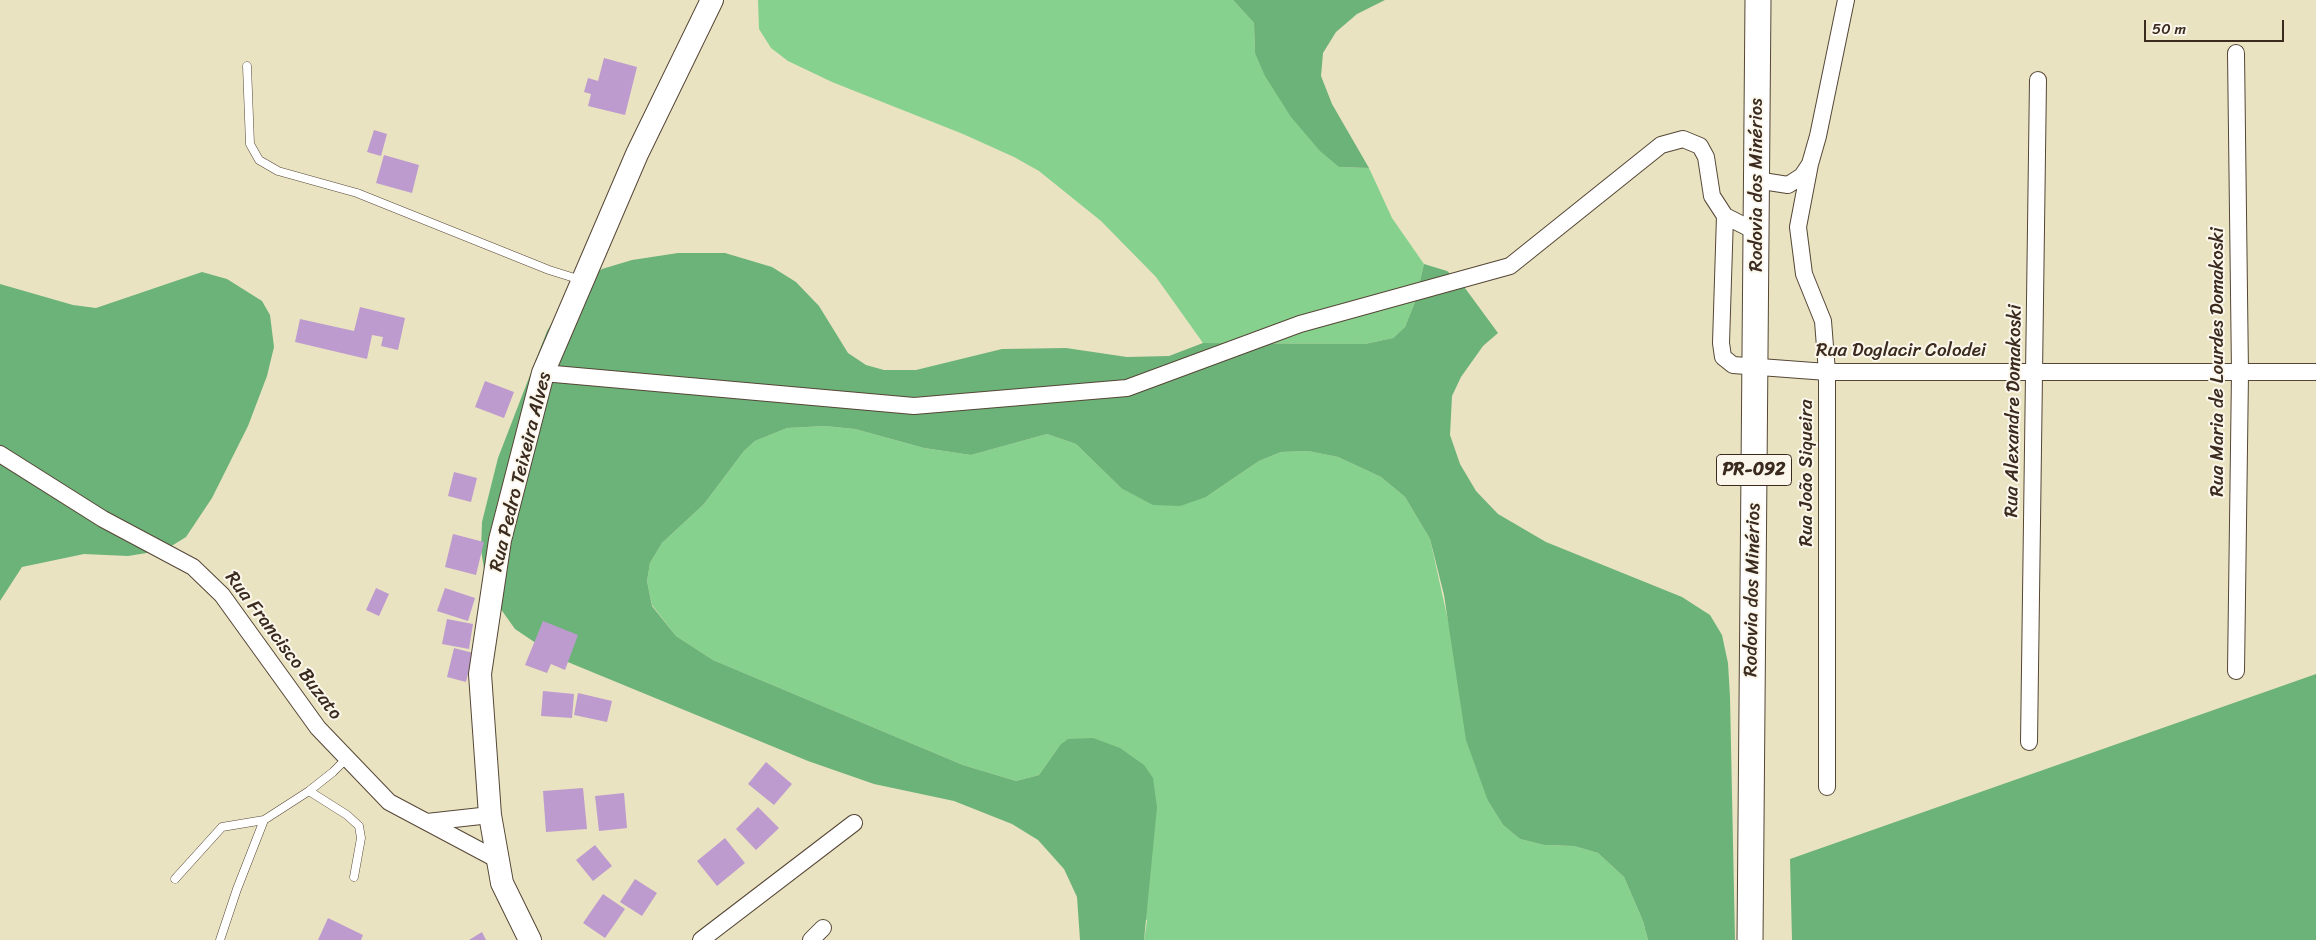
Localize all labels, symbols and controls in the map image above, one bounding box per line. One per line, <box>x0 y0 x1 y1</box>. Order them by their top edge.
scale bar <box>2146 10 2286 42</box>
text: 50 m <box>2152 16 2186 42</box>
street label: Rodovia dos Minérios <box>1746 98 1768 272</box>
street label: Rua Maria de Lourdes Domakoski <box>2207 227 2229 497</box>
street label: Rua Alexandre Domakoski <box>2001 304 2027 518</box>
street label: Rua Doglacir Colodei <box>1816 340 1986 362</box>
street label: Rua Pedro Teixeira Alves <box>485 370 557 574</box>
street label: Rua João Siqueira <box>1796 399 1818 547</box>
road number: PR-092 <box>1716 454 1792 486</box>
street label: Rodovia dos Minérios <box>1740 503 1766 677</box>
street label: Rua Francisco Buzato <box>220 567 346 725</box>

